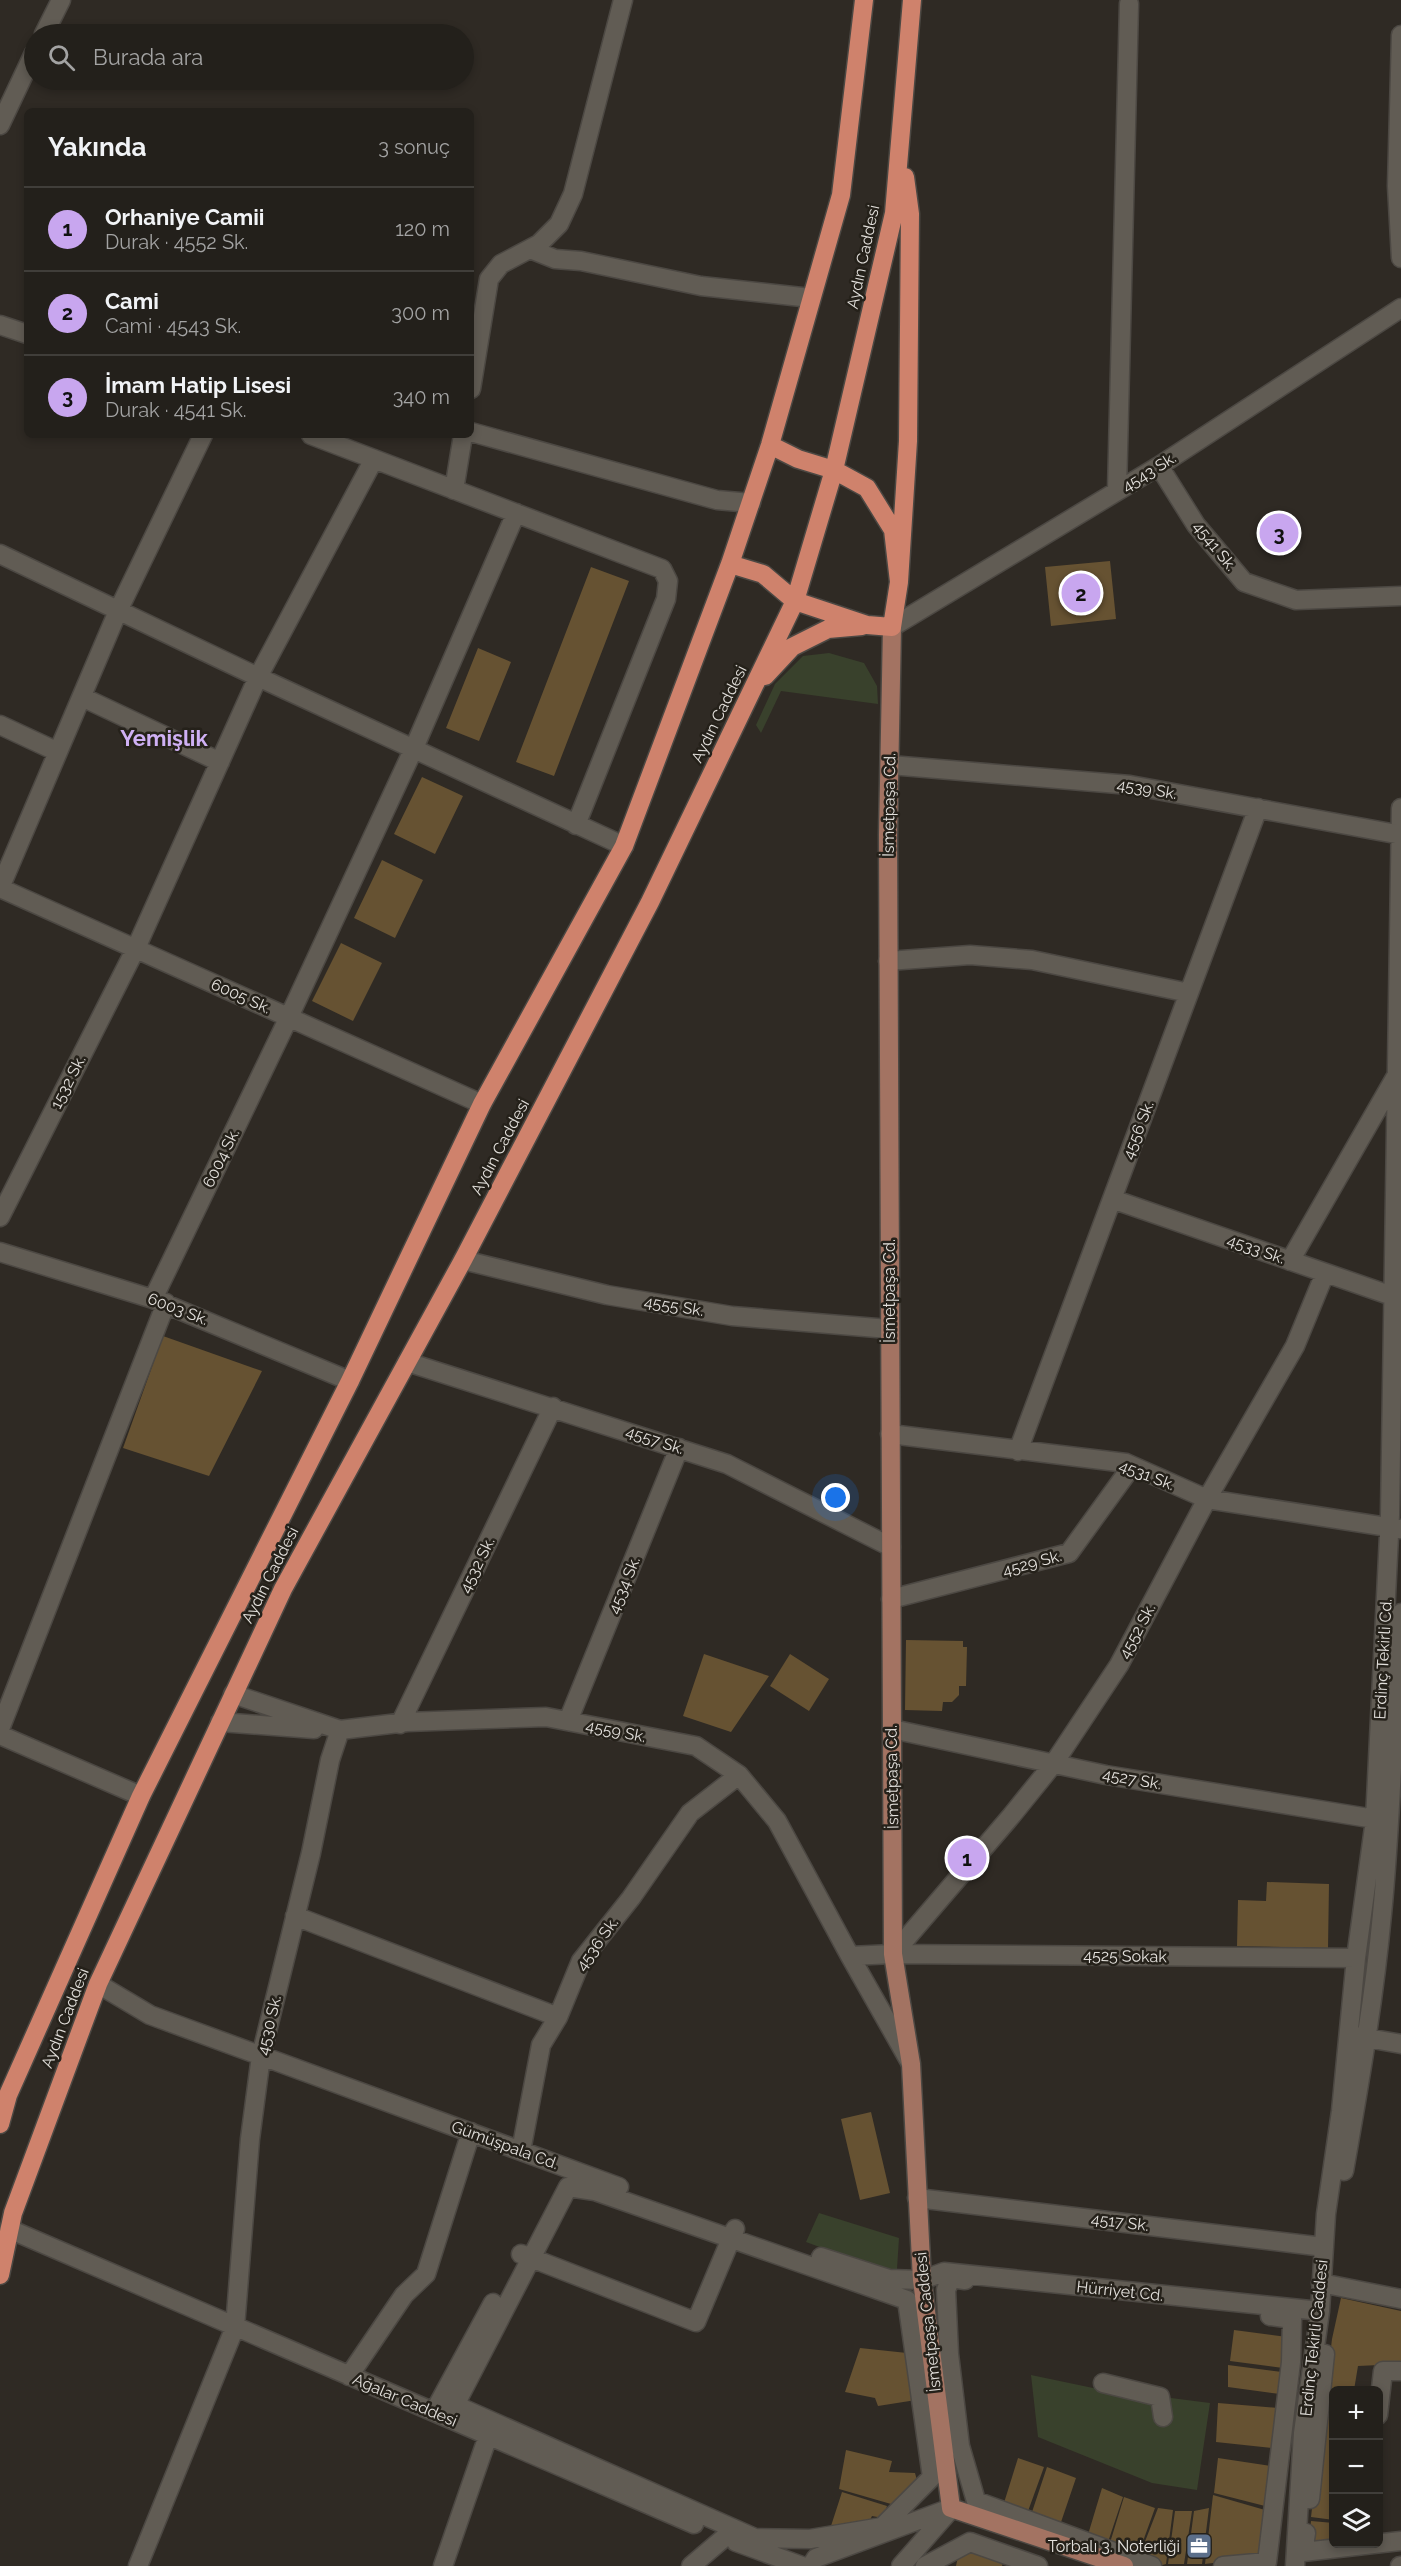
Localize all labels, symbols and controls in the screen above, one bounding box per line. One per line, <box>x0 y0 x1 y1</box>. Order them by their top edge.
search box <box>24 24 474 90</box>
icon: search <box>45 41 78 74</box>
text: Burada ara <box>93 44 203 70</box>
text: Yakında <box>48 132 146 162</box>
text: 3 sonuç <box>378 135 450 159</box>
street label: Aydın Caddesi <box>843 203 883 311</box>
text: Orhaniye Camii <box>105 204 264 230</box>
text: 1 <box>63 217 72 241</box>
text: 120 m <box>395 217 450 241</box>
text: Durak · 4552 Sk. <box>105 230 248 254</box>
text: Cami <box>105 288 159 314</box>
text: 2 <box>62 301 73 325</box>
text: 300 m <box>391 301 450 325</box>
text: Cami · 4543 Sk. <box>105 314 241 338</box>
text: İmam Hatip Lisesi <box>105 372 291 398</box>
text: 3 <box>62 385 73 409</box>
text: 340 m <box>393 385 450 409</box>
text: Durak · 4541 Sk. <box>105 398 247 422</box>
street label: 4543 Sk. <box>1119 448 1179 496</box>
pin: 3 <box>1260 510 1298 556</box>
street label: 4541 Sk. <box>1189 517 1241 575</box>
pin: 2 <box>1062 570 1100 616</box>
street label: Aydın Caddesi <box>687 662 751 766</box>
district label: Yemişlik <box>120 725 208 751</box>
street label: İsmetpaşa Cd. <box>878 753 899 857</box>
street label: 4539 Sk. <box>1116 775 1178 803</box>
street label: 6005 Sk. <box>208 974 274 1018</box>
street label: 1532 Sk. <box>46 1052 90 1112</box>
street label: Aydın Caddesi <box>467 1096 533 1198</box>
street label: 4556 Sk. <box>1118 1098 1158 1162</box>
street label: 6004 Sk. <box>199 1125 243 1191</box>
street label: 4533 Sk. <box>1225 1230 1287 1268</box>
street label: İsmetpaşa Cd. <box>879 1239 899 1343</box>
street label: 6003 Sk. <box>145 1289 211 1329</box>
street label: 4555 Sk. <box>643 1292 705 1320</box>
street label: 4557 Sk. <box>624 1422 686 1458</box>
street label: 4531 Sk. <box>1116 1456 1178 1494</box>
your location <box>821 1483 850 1512</box>
street label: Aydın Caddesi <box>238 1524 302 1626</box>
street label: 4532 Sk. <box>455 1534 499 1596</box>
street label: 4529 Sk. <box>1000 1546 1064 1580</box>
street label: 4534 Sk. <box>604 1554 644 1616</box>
street label: Erdinç Tekirli Cd. <box>1370 1598 1396 1720</box>
street label: 4552 Sk. <box>1115 1600 1159 1662</box>
street label: 4559 Sk. <box>584 1716 648 1746</box>
street label: İsmetpaşa Cd. <box>881 1725 902 1829</box>
street label: 4527 Sk. <box>1101 1764 1163 1794</box>
pin: 1 <box>948 1836 986 1880</box>
street label: 4536 Sk. <box>572 1914 622 1974</box>
street label: 4525 Sokak <box>1083 1946 1167 1966</box>
street label: Aydın Caddesi <box>37 1965 93 2071</box>
street label: 4530 Sk. <box>253 1993 285 2057</box>
street label: Gümüşpala Cd. <box>449 2117 561 2173</box>
street label: 4517 Sk. <box>1090 2209 1150 2235</box>
street label: İsmetpaşa Caddesi <box>910 2251 945 2393</box>
street label: Erdinç Tekirli Caddesi <box>1296 2259 1332 2417</box>
street label: Hürriyet Cd. <box>1076 2277 1164 2305</box>
street label: Ağalar Caddesi <box>350 2369 460 2431</box>
map controls <box>1329 2386 1383 2548</box>
button: + <box>1329 2386 1383 2440</box>
button: − <box>1329 2440 1383 2494</box>
button: layers <box>1329 2494 1383 2548</box>
office icon: Torbalı 3. Noterliği <box>1184 2531 1214 2561</box>
place label: Torbalı 3. Noterliği <box>1048 2537 1180 2556</box>

